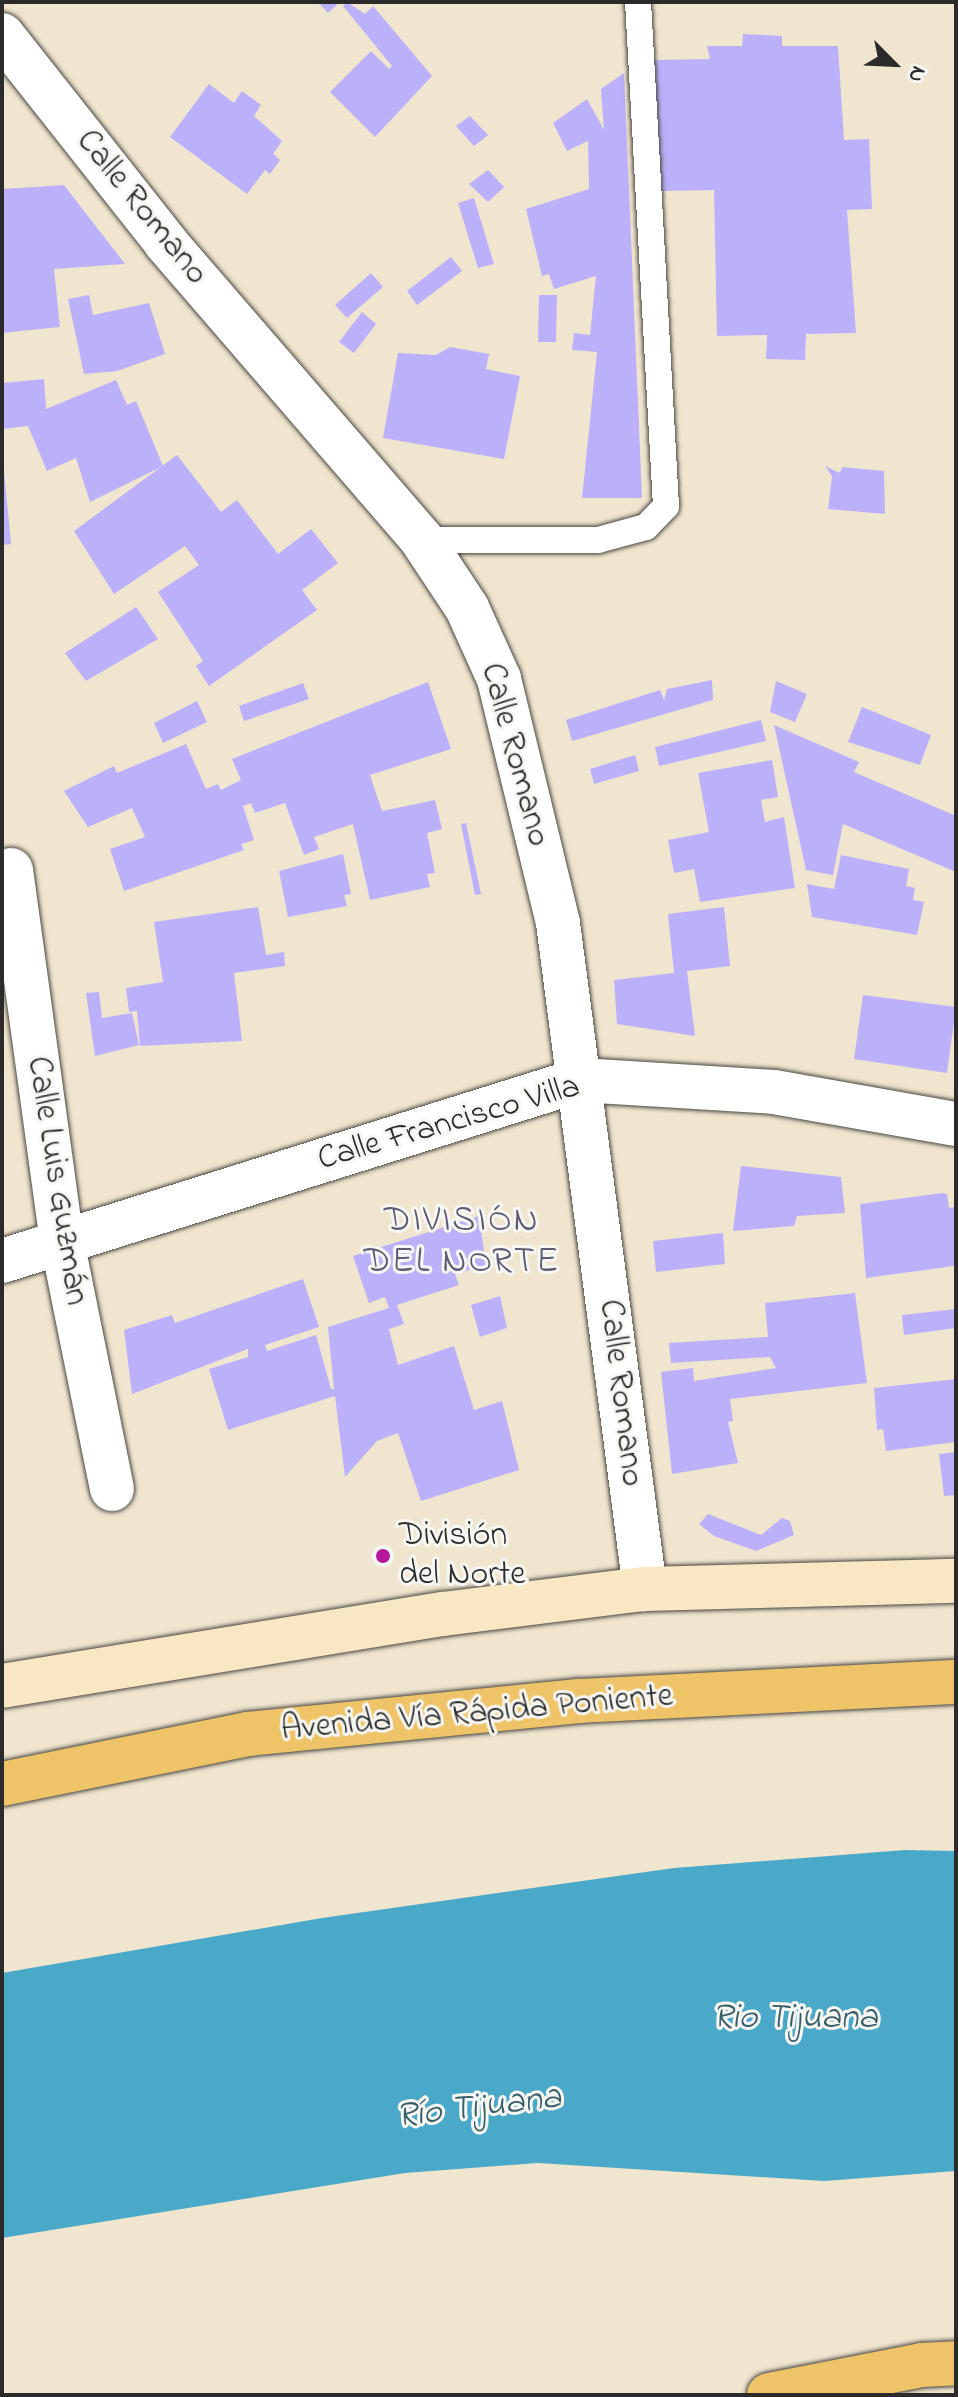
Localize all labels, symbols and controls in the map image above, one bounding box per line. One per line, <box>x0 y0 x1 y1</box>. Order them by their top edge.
north arrow <box>854 24 934 104</box>
text: N <box>898 60 934 87</box>
street label: Calle Romano <box>66 122 216 294</box>
street label: Calle Romano <box>470 659 558 851</box>
street label: Calle Luis Guzmán <box>16 1054 96 1308</box>
street label: Calle Francisco Villa <box>313 1067 585 1181</box>
district label: DIVISIÓN DEL NORTE <box>364 1199 560 1284</box>
street label: Calle Romano <box>588 1297 652 1489</box>
place label: División del Norte <box>399 1516 525 1596</box>
marker: División del Norte <box>374 1547 392 1565</box>
street label: Avenida Vía Rápida Poniente <box>279 1677 675 1751</box>
water label: Rio Tijuana <box>712 1997 878 2041</box>
water label: Río Tijuana <box>394 2076 564 2140</box>

